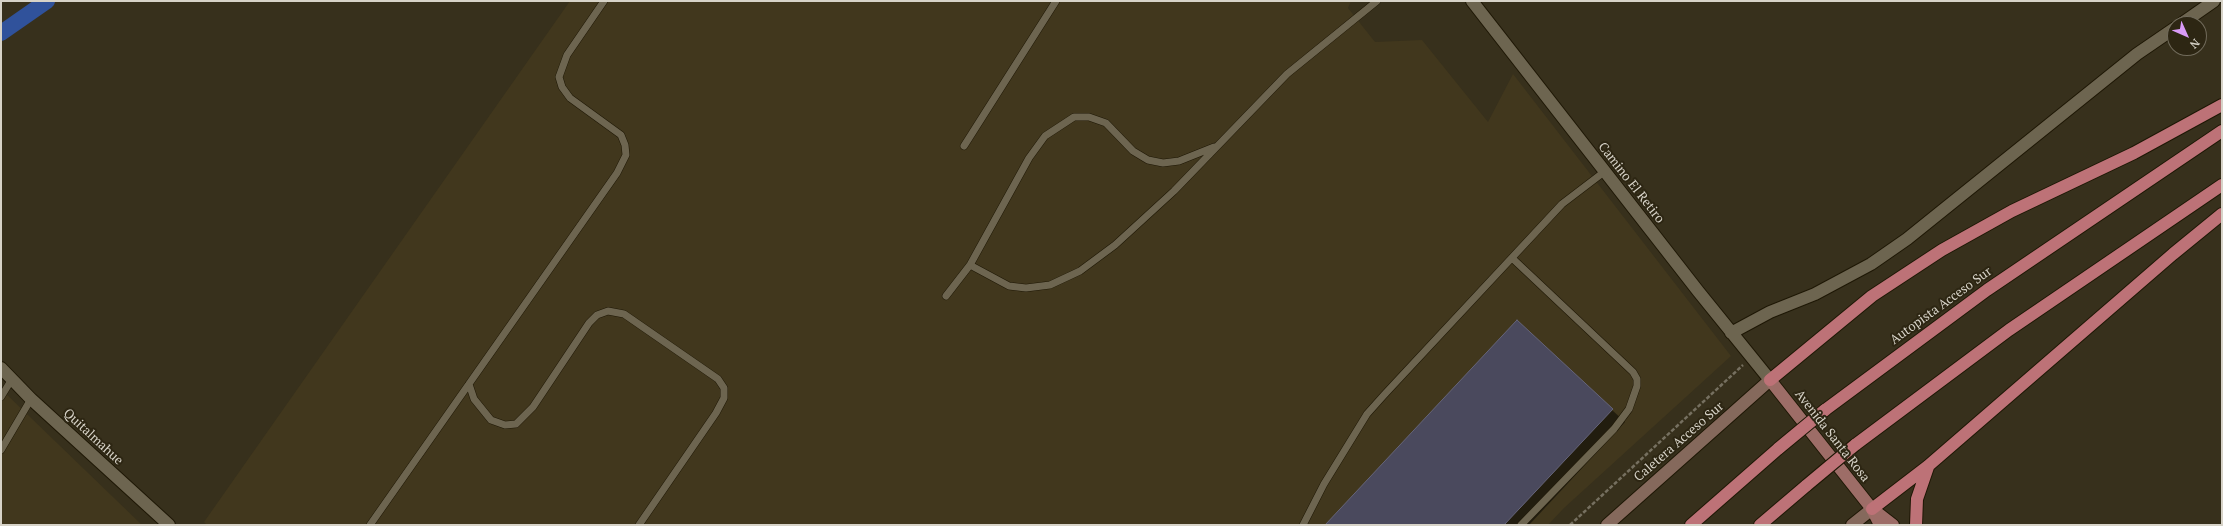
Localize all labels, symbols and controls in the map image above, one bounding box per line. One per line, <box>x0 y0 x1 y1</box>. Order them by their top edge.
north arrow <box>2167 16 2207 56</box>
text: N <box>2187 36 2203 52</box>
street label: Camino El Retiro <box>1595 139 1667 227</box>
street label: Autopista Acceso Sur <box>1887 264 1995 348</box>
street label: Avenida Santa Rosa <box>1791 387 1873 485</box>
street label: Caletera Acceso Sur <box>1631 399 1727 485</box>
street label: Quitalmahue <box>60 405 126 469</box>

